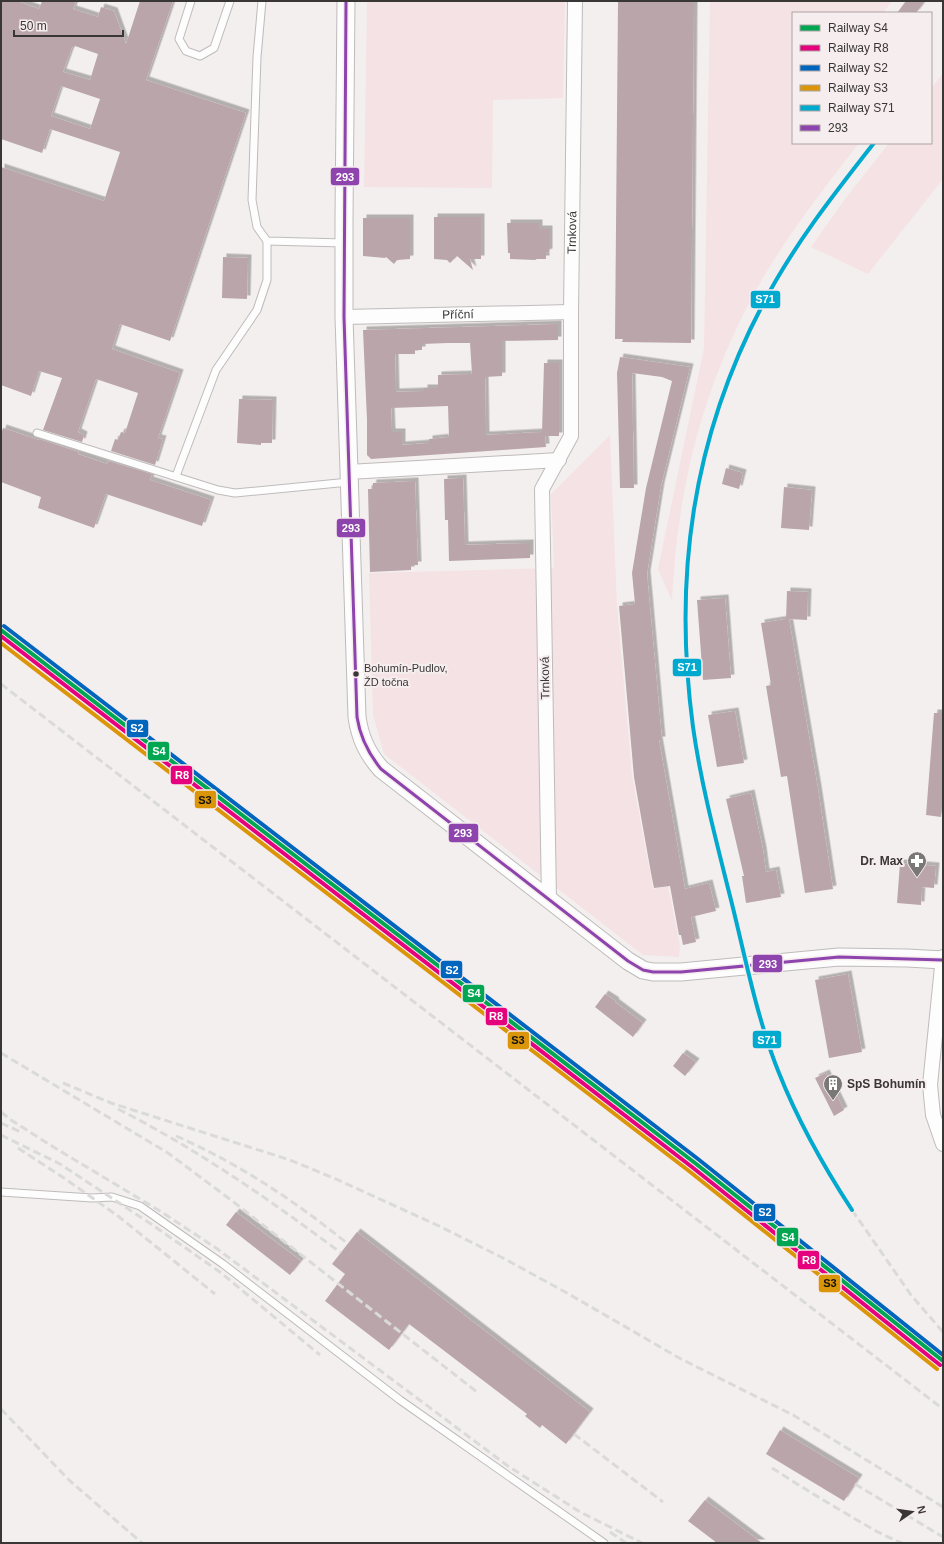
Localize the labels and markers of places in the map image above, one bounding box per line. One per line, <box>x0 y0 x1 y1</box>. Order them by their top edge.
place label: Bohumín-Pudlov, ŽD točna <box>364 662 448 688</box>
marker: Bohumín-Pudlov, ŽD točna <box>351 669 361 679</box>
pharmacy icon: Dr. Max <box>906 850 928 878</box>
place label: Dr. Max <box>860 854 903 868</box>
building icon: SpS Bohumín <box>822 1073 844 1101</box>
place label: SpS Bohumín <box>847 1077 926 1091</box>

